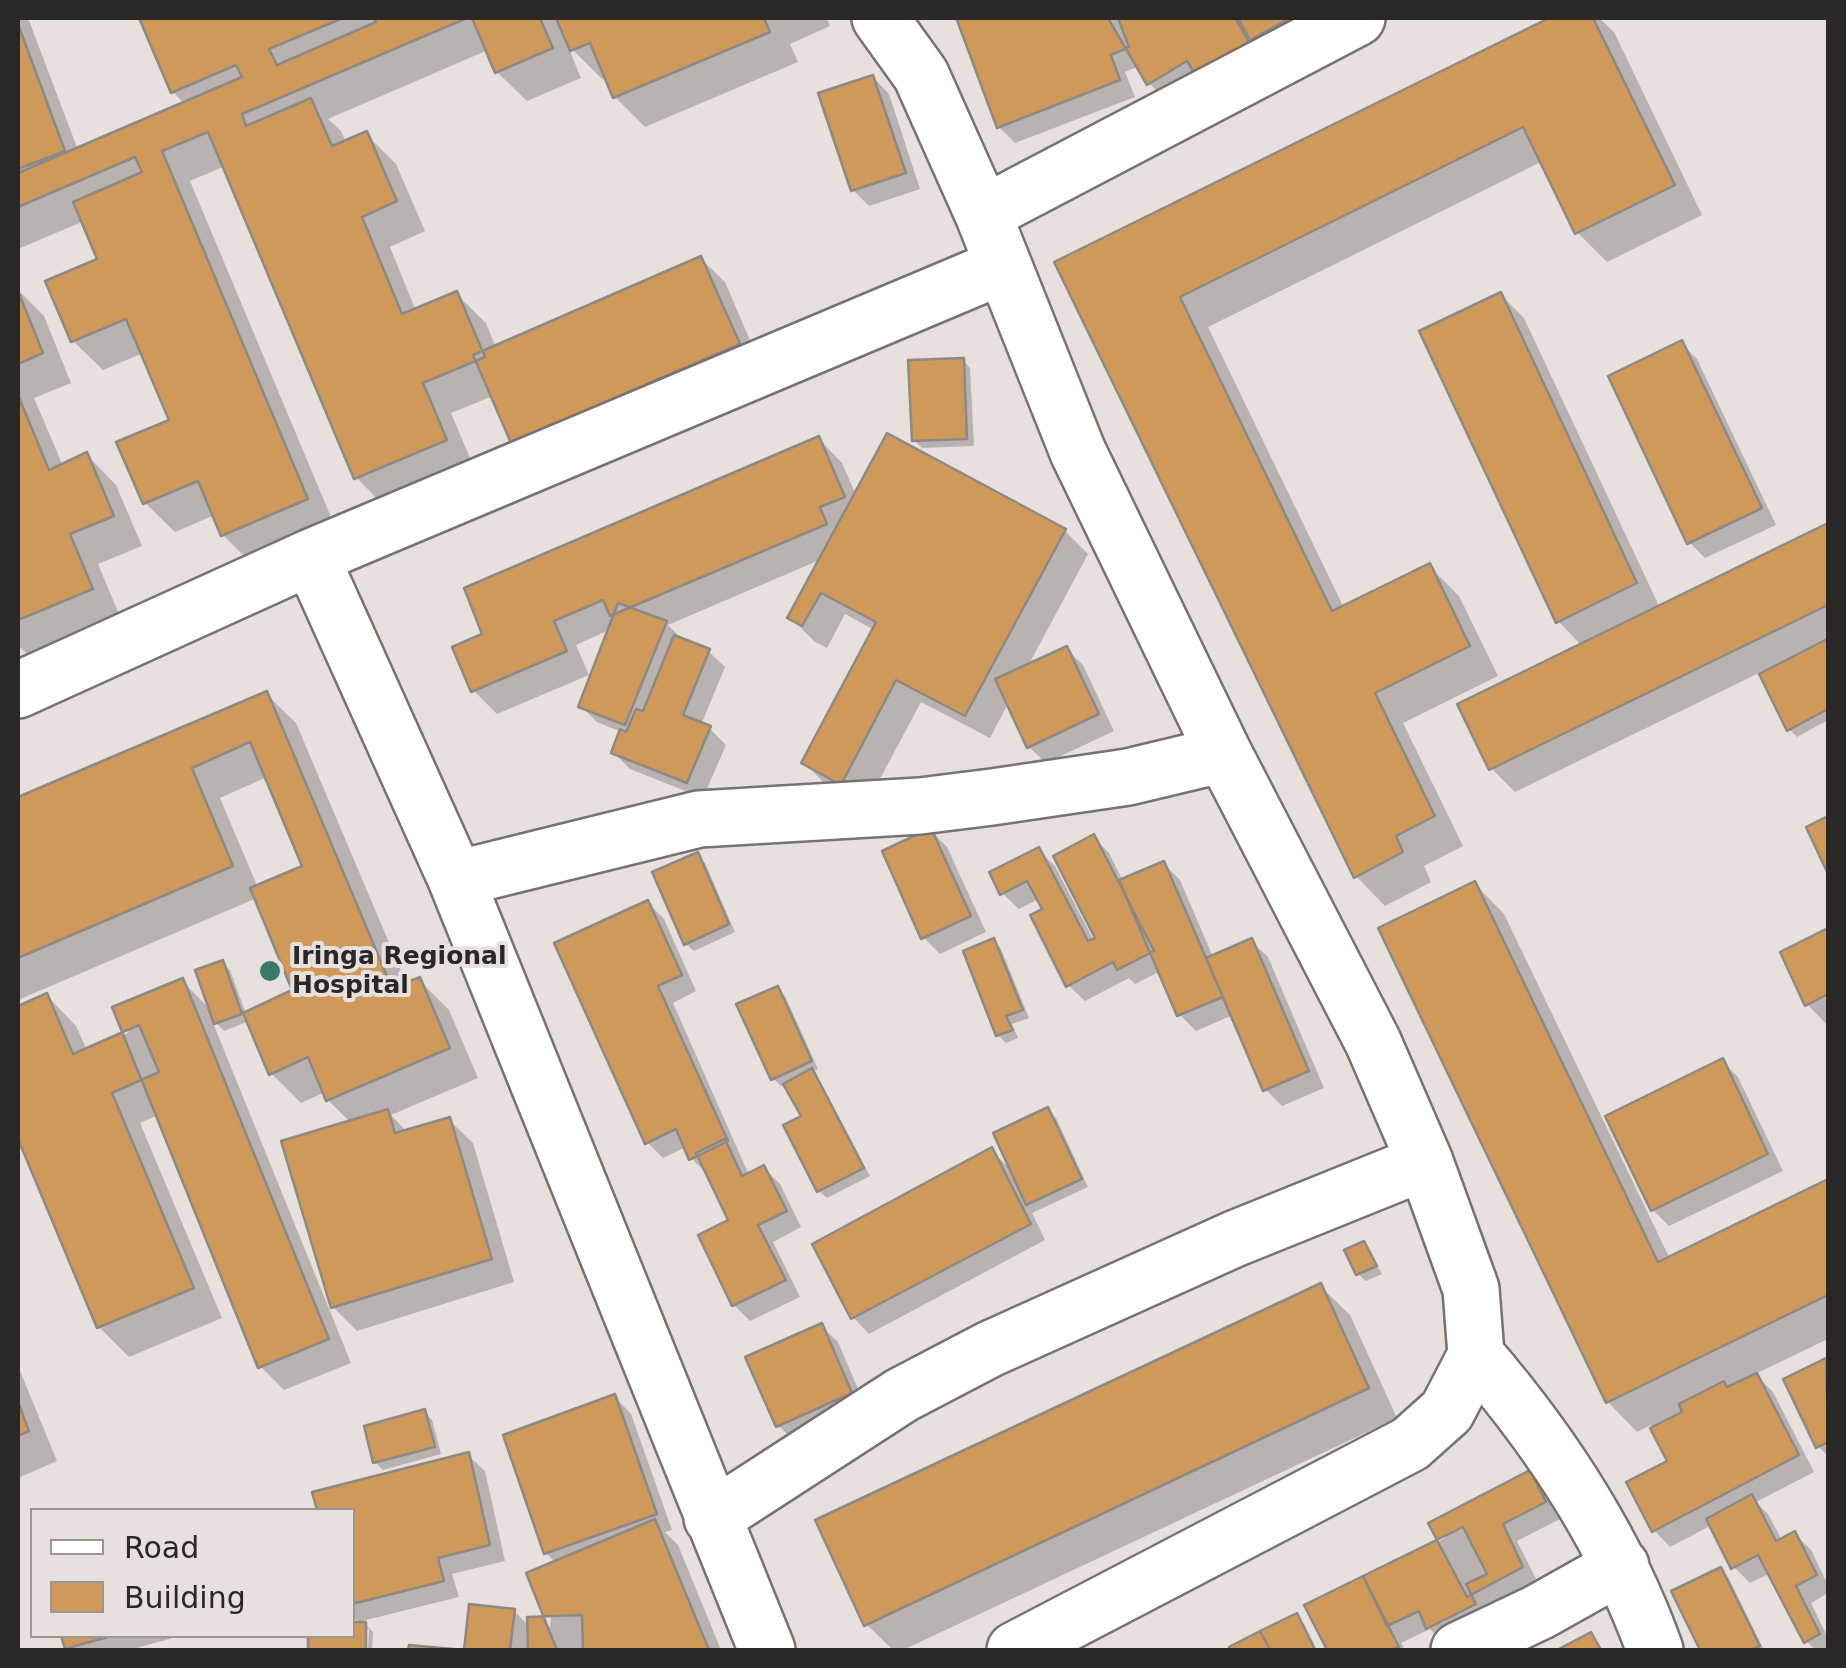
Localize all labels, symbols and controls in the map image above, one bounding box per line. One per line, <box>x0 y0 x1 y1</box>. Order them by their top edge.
place label: Iringa Regional Hospital <box>292 942 507 1001</box>
marker: Iringa Regional Hospital <box>257 958 283 984</box>
legend <box>30 1508 355 1638</box>
text: Road <box>124 1530 199 1565</box>
text: Building <box>124 1580 246 1615</box>

